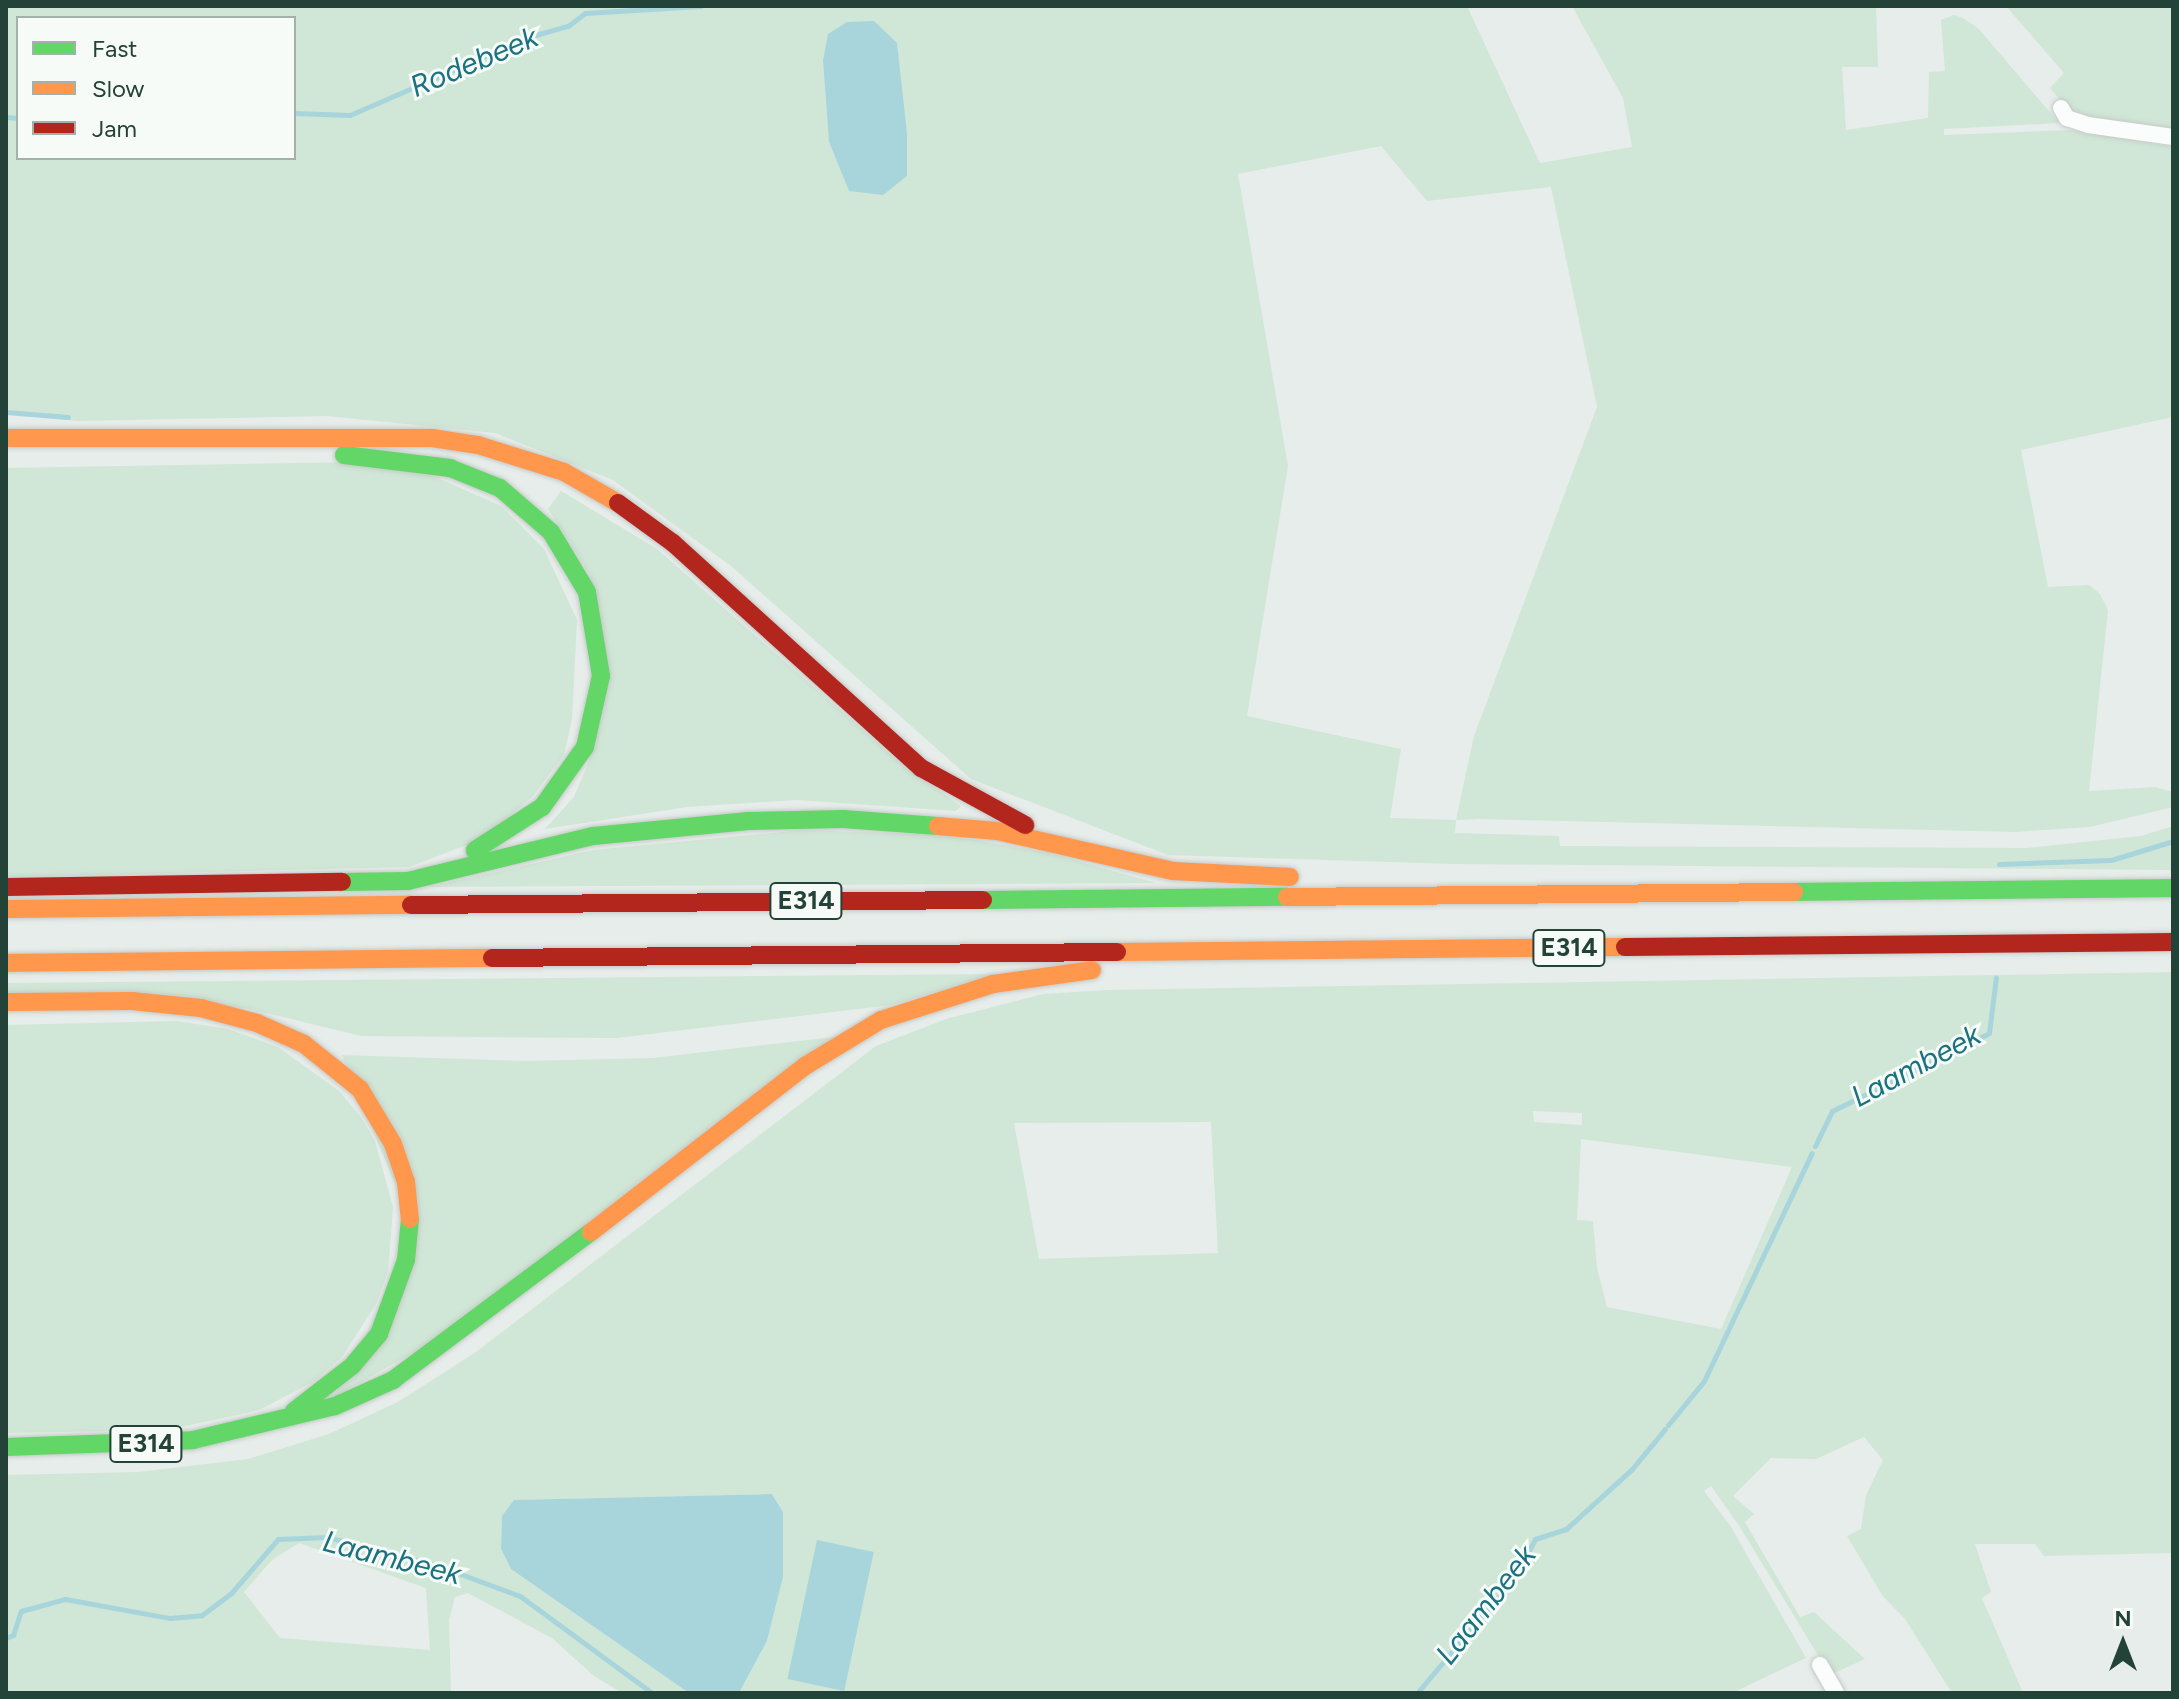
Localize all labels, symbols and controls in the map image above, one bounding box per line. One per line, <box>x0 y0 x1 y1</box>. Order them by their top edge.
legend <box>16 16 296 160</box>
water label: Rodebeek <box>405 19 543 105</box>
text: Fast <box>92 34 137 63</box>
text: Slow <box>92 74 144 103</box>
text: Jam <box>92 114 137 143</box>
road number: E314 <box>768 879 844 923</box>
road number: E314 <box>1531 926 1607 970</box>
water label: Laambeek <box>1845 1017 1987 1115</box>
road number: E314 <box>108 1422 184 1466</box>
water label: Laambeek <box>319 1523 465 1593</box>
water label: Laambeek <box>1428 1538 1544 1672</box>
north arrow <box>2083 1603 2163 1683</box>
text: N <box>2114 1605 2132 1632</box>

